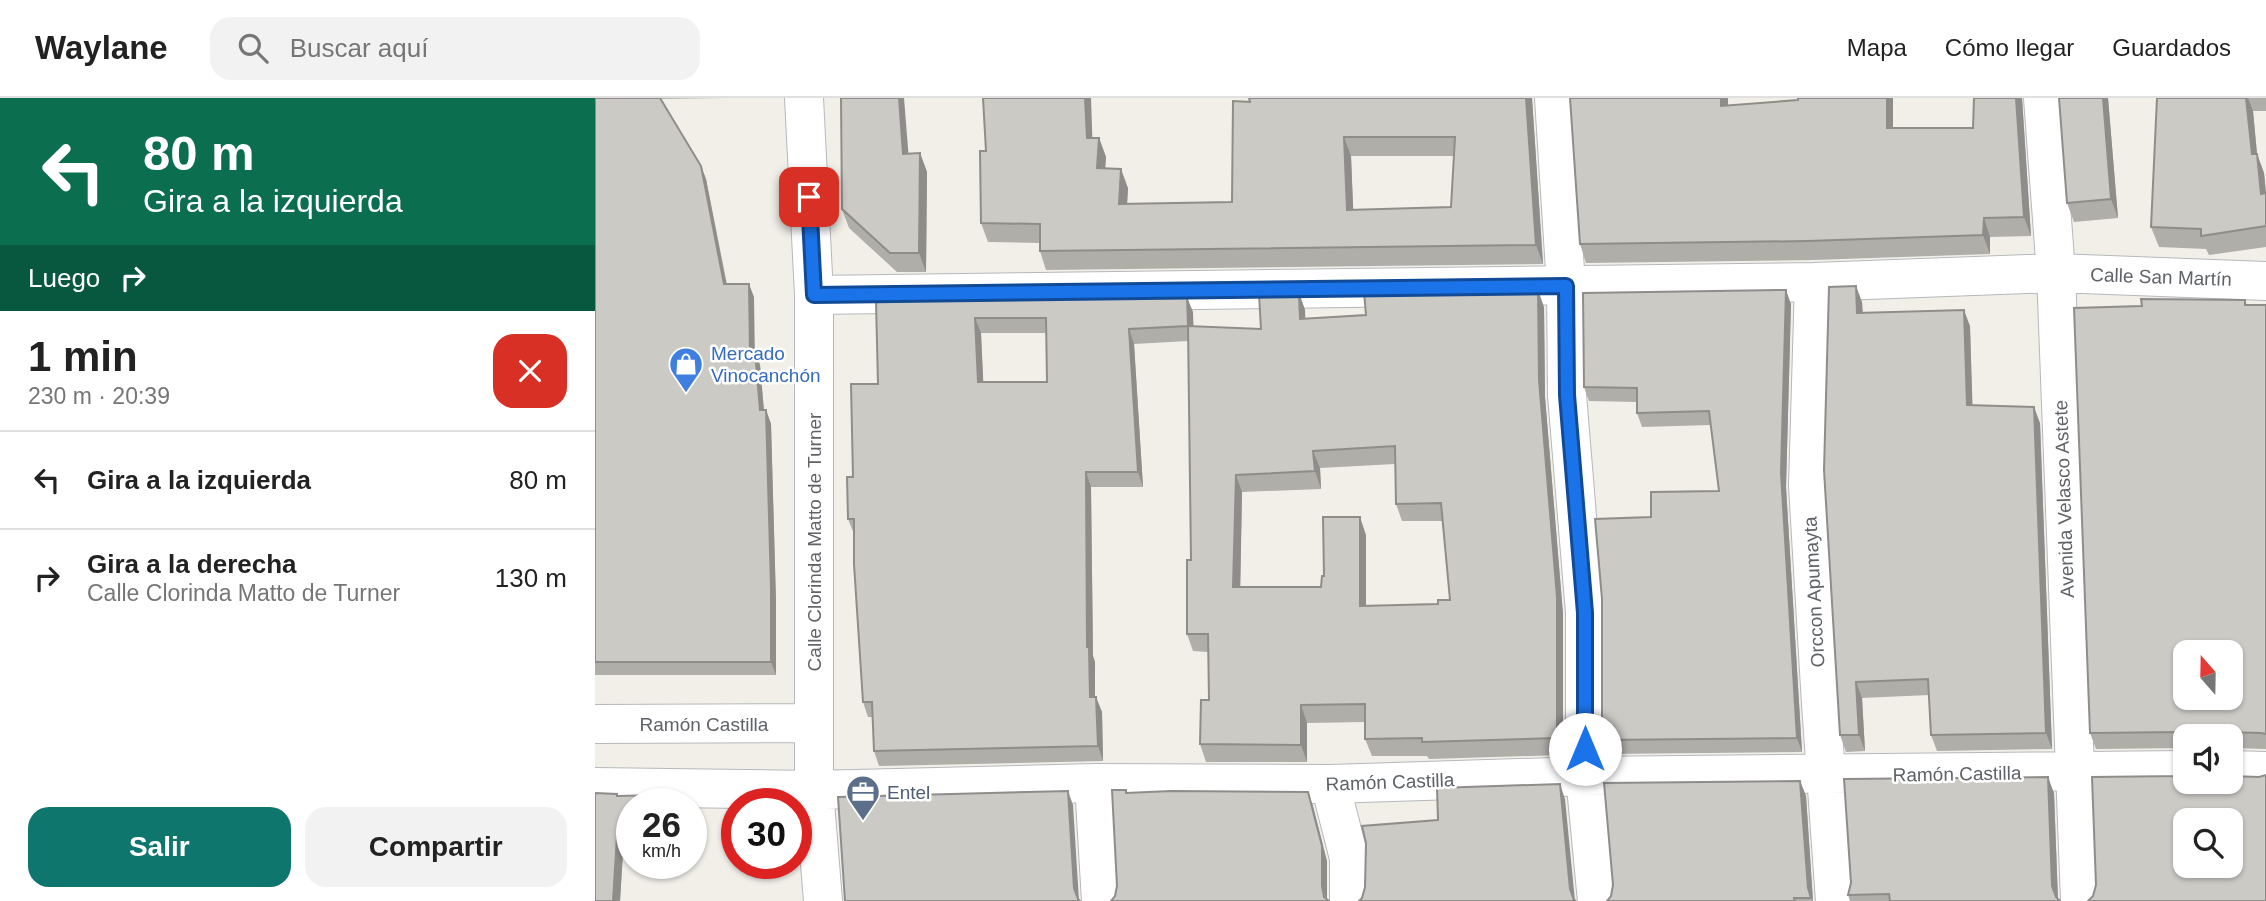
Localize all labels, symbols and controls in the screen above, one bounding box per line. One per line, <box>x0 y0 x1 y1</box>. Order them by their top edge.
search box <box>210 17 700 80</box>
text: Waylane <box>35 29 168 66</box>
icon: search <box>234 29 272 67</box>
text: Buscar aquí <box>290 33 428 63</box>
text: Mapa <box>1847 34 1907 61</box>
text: Cómo llegar <box>1945 34 2074 61</box>
text: Guardados <box>2112 34 2231 61</box>
icon: left <box>28 126 119 217</box>
text: 80 m <box>143 126 255 180</box>
pin <box>779 167 839 227</box>
icon: arrive <box>790 178 828 216</box>
text: Gira a la izquierda <box>143 183 403 219</box>
icon: right <box>114 259 152 297</box>
text: Luego <box>28 263 100 293</box>
street label: Calle San Martín <box>2090 264 2232 290</box>
text: 1 min <box>28 333 138 380</box>
button: close <box>493 334 567 408</box>
place label: Mercado Vinocanchón <box>711 343 821 386</box>
shop icon: Mercado Vinocanchón <box>667 345 705 394</box>
text: 230 m · 20:39 <box>28 383 170 409</box>
street label: Avenida Velasco Astete <box>2050 400 2078 598</box>
street label: Calle Clorinda Matto de Turner <box>804 412 825 671</box>
icon: left <box>28 461 66 499</box>
text: Gira a la izquierda <box>87 465 311 495</box>
text: 80 m <box>509 465 567 495</box>
street label: Orccon Apumayta <box>1800 516 1828 668</box>
text: Gira a la derecha <box>87 549 297 579</box>
icon: right <box>28 559 66 597</box>
text: 130 m <box>495 563 567 593</box>
text: Calle Clorinda Matto de Turner <box>87 580 400 606</box>
north arrow <box>2173 640 2243 710</box>
map controls <box>2173 640 2243 878</box>
position arrow <box>1548 712 1622 786</box>
street label: Ramón Castilla <box>640 714 769 735</box>
button: sound <box>2173 724 2243 794</box>
street label: Ramón Castilla <box>1892 762 2022 786</box>
street label: Ramón Castilla <box>1325 769 1455 795</box>
office icon: Entel <box>844 773 882 822</box>
place label: Entel <box>887 782 930 803</box>
speed limit sign: 30 <box>721 788 812 879</box>
text: 26 <box>642 805 681 844</box>
button: Salir <box>28 807 291 887</box>
button: Compartir <box>305 807 567 887</box>
button: search <box>2173 808 2243 878</box>
text: km/h <box>642 841 681 861</box>

